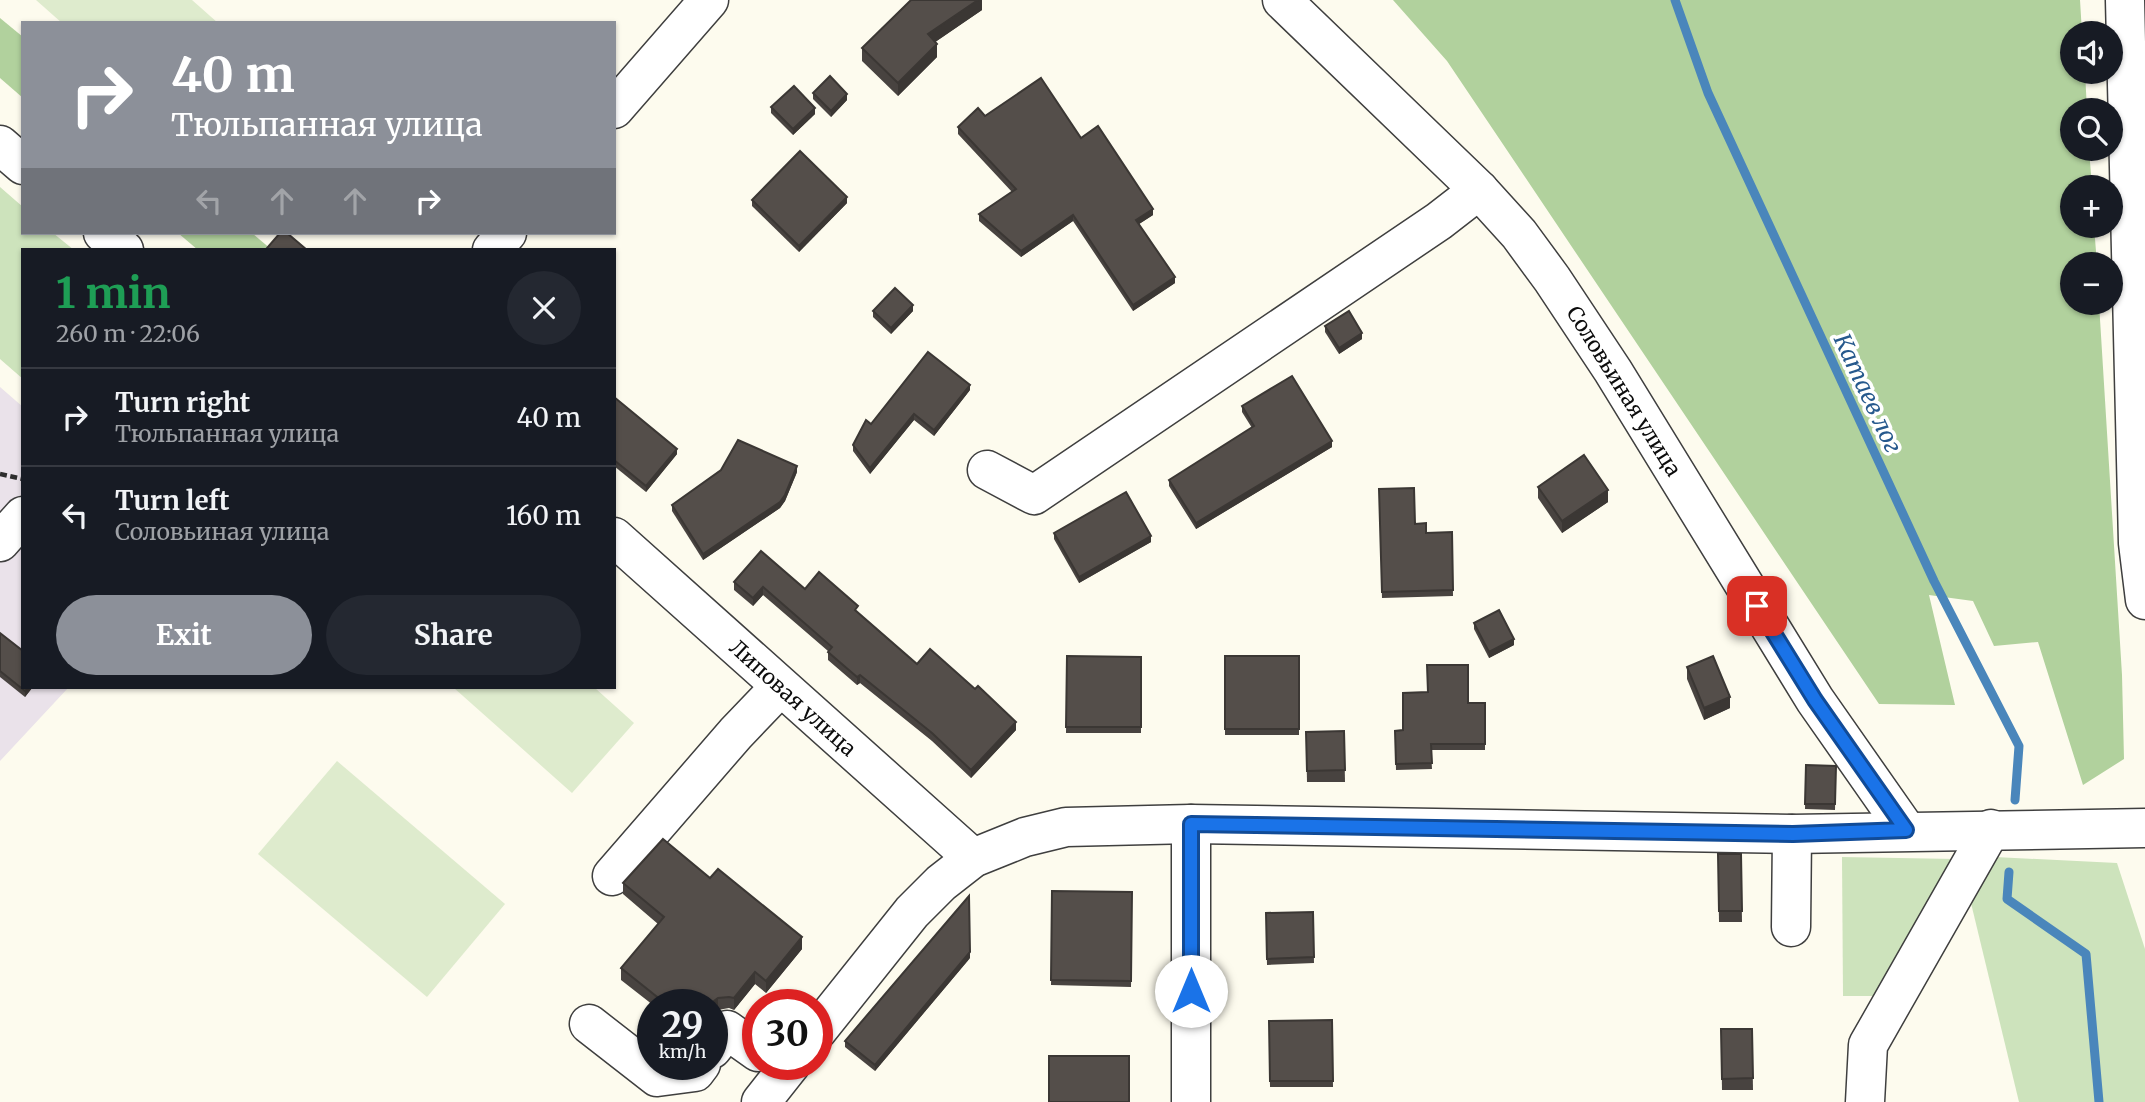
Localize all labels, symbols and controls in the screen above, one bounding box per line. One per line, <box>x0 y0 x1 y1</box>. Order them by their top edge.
map controls <box>2060 21 2123 315</box>
button: sound <box>2060 21 2123 84</box>
text: 40 m <box>171 44 295 105</box>
icon: right <box>56 49 147 140</box>
button: search <box>2060 98 2123 161</box>
text: Тюльпанная улица <box>171 105 483 145</box>
button: + <box>2060 175 2123 238</box>
icon: left <box>190 182 228 220</box>
icon: ahead <box>263 182 301 220</box>
icon: ahead <box>336 182 374 220</box>
icon: right <box>409 182 447 220</box>
button: − <box>2060 252 2123 315</box>
text: 1 min <box>56 267 170 319</box>
button: close <box>507 271 581 345</box>
street label: Соловьиная улица <box>1561 301 1687 481</box>
text: 260 m · 22:06 <box>56 319 200 348</box>
water label: Катаев лог <box>1828 329 1908 457</box>
text: Turn right <box>115 386 250 419</box>
icon: right <box>56 398 94 436</box>
text: 40 m <box>517 401 581 434</box>
text: Тюльпанная улица <box>115 419 339 448</box>
text: Turn left <box>115 484 229 517</box>
icon: left <box>56 496 94 534</box>
text: 160 m <box>506 499 581 532</box>
text: Соловьиная улица <box>115 517 329 546</box>
pin <box>1727 576 1787 636</box>
icon: arrive <box>1738 587 1776 625</box>
button: Exit <box>56 595 312 675</box>
button: Share <box>326 595 581 675</box>
street label: Липовая улица <box>724 634 862 762</box>
position arrow <box>1154 954 1228 1028</box>
speed limit sign: 30 <box>742 989 833 1080</box>
text: 29 <box>662 1003 703 1047</box>
text: km/h <box>659 1040 706 1063</box>

